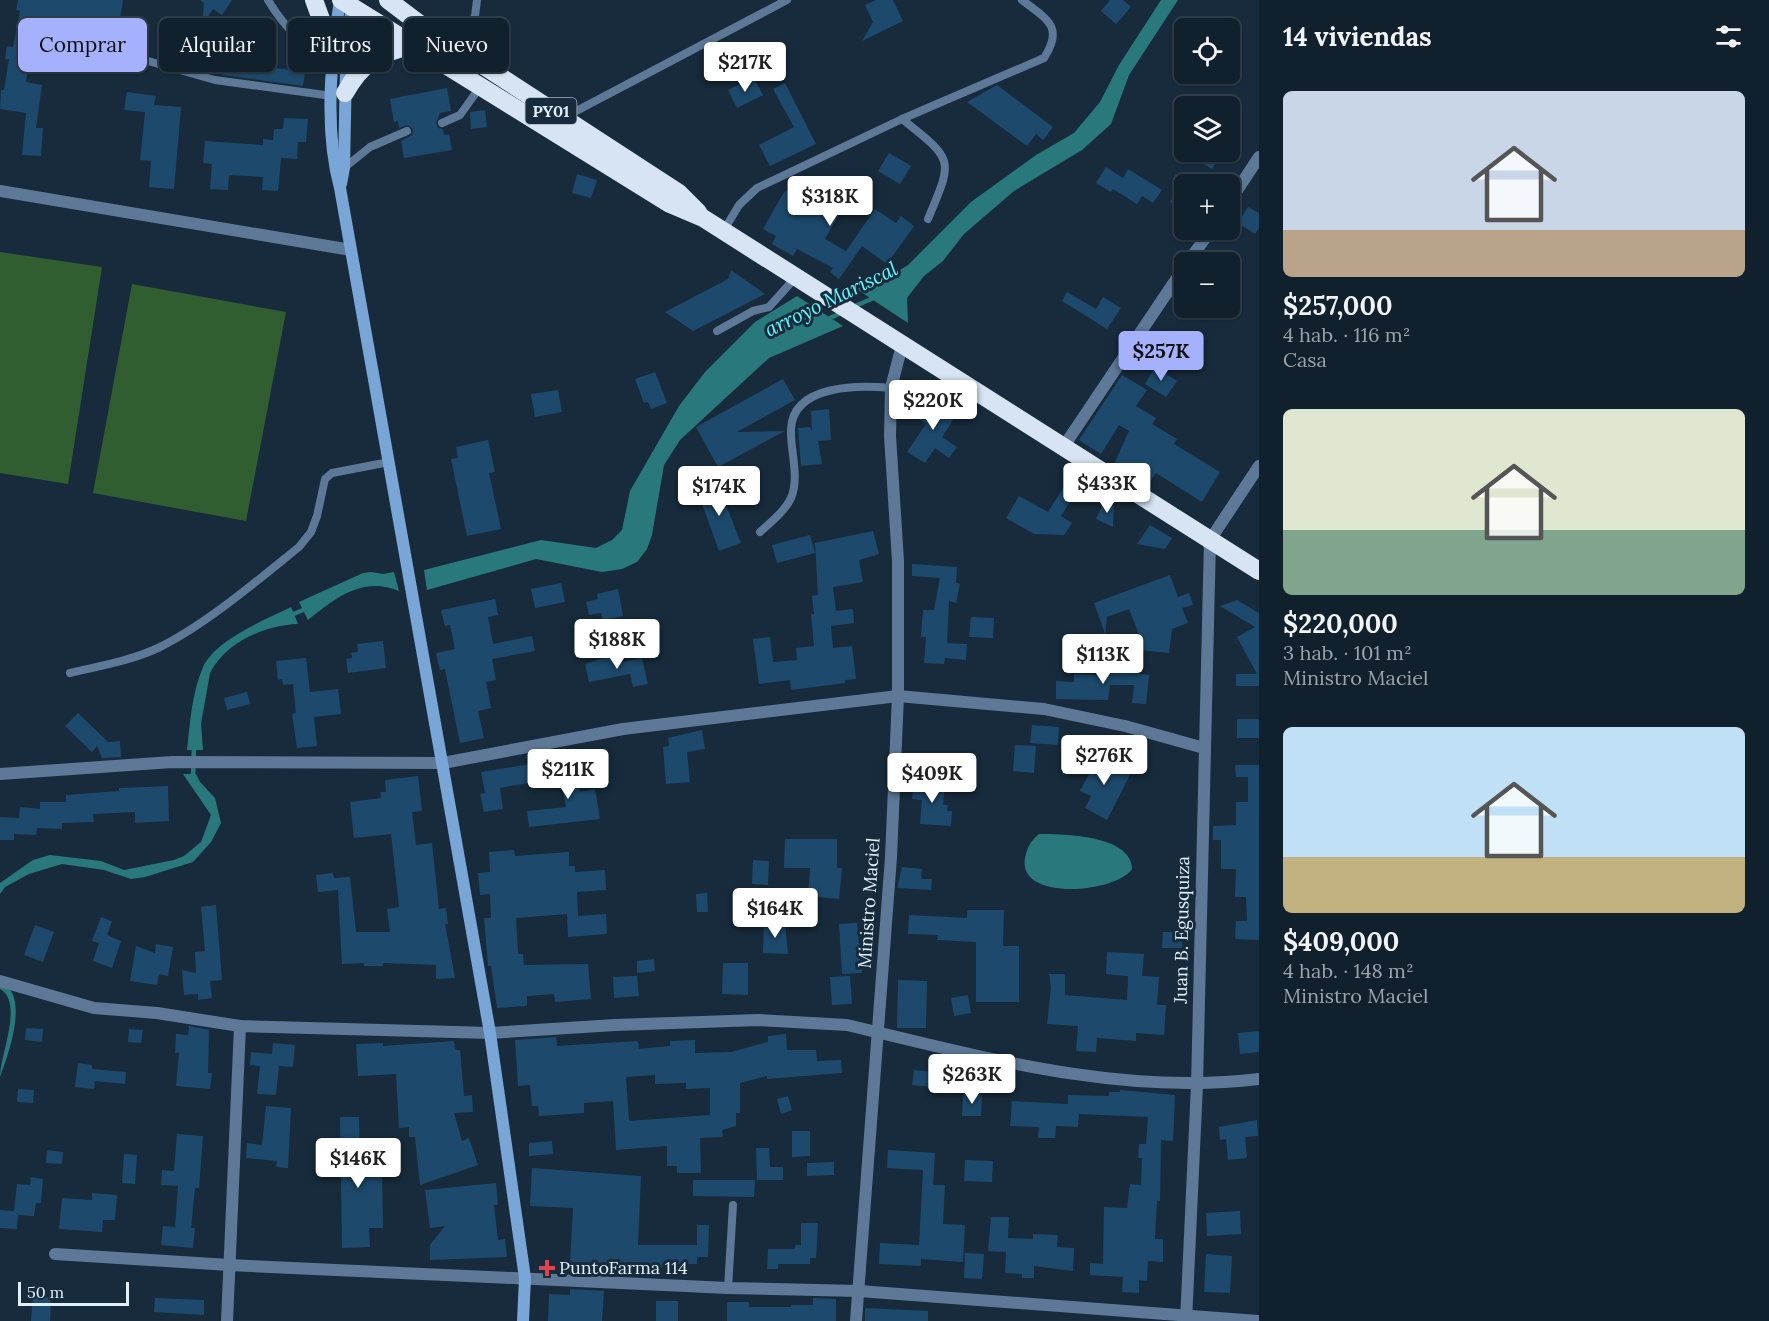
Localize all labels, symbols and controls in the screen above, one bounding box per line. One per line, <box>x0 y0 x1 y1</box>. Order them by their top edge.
chip: Comprar <box>18 18 147 72</box>
chip: Alquilar <box>159 18 276 72</box>
chip: Filtros <box>288 18 392 72</box>
chip: Nuevo <box>404 18 509 72</box>
map controls <box>1174 18 1240 318</box>
button: locate <box>1174 18 1240 84</box>
text: 14 viviendas <box>1283 20 1432 53</box>
icon: filters <box>1712 20 1745 53</box>
pin: $217K <box>703 42 787 93</box>
text: $217K <box>718 49 772 74</box>
button: layers <box>1174 96 1240 162</box>
road number: PY01 <box>526 98 576 124</box>
icon: home <box>1460 130 1568 238</box>
button: + <box>1174 174 1240 240</box>
pin: $318K <box>788 176 872 227</box>
text: $318K <box>802 183 858 208</box>
button: − <box>1174 252 1240 318</box>
water label: arroyo Mariscal <box>760 255 902 341</box>
text: $257,000 <box>1283 289 1392 322</box>
text: 4 hab. · 116 m² <box>1283 322 1410 347</box>
pin: $257K <box>1119 331 1203 382</box>
text: $257K <box>1133 338 1189 363</box>
text: Casa <box>1283 347 1327 372</box>
pin: $220K <box>891 380 975 431</box>
text: $220K <box>903 387 963 412</box>
icon: home <box>1460 448 1568 556</box>
pin: $433K <box>1065 463 1149 514</box>
pin: $174K <box>677 466 761 517</box>
text: $433K <box>1077 470 1137 495</box>
text: $174K <box>692 473 746 498</box>
text: $220,000 <box>1283 607 1398 640</box>
pin: $188K <box>575 619 659 670</box>
text: $188K <box>589 626 646 651</box>
pin: $113K <box>1061 634 1145 685</box>
text: 3 hab. · 101 m² <box>1283 640 1412 665</box>
text: $113K <box>1076 641 1130 666</box>
text: Ministro Maciel <box>1283 665 1428 690</box>
pin: $276K <box>1062 735 1146 786</box>
text: $276K <box>1075 742 1133 767</box>
pin: $211K <box>526 749 610 800</box>
pin: $409K <box>890 753 974 804</box>
text: $211K <box>542 756 594 781</box>
text: $409K <box>901 760 963 785</box>
icon: home <box>1460 766 1568 874</box>
street label: Ministro Maciel <box>852 837 885 969</box>
street label: Juan B. Egusquiza <box>1169 856 1194 1005</box>
pin: $164K <box>733 888 817 939</box>
text: $164K <box>747 895 803 920</box>
text: $409,000 <box>1283 925 1399 958</box>
text: 4 hab. · 148 m² <box>1283 958 1414 983</box>
text: Ministro Maciel <box>1283 983 1428 1008</box>
pin: $263K <box>930 1054 1014 1105</box>
text: $263K <box>942 1061 1002 1086</box>
pin: $146K <box>316 1138 400 1189</box>
text: $146K <box>330 1145 386 1170</box>
place label: PuntoFarma 114 <box>559 1256 688 1279</box>
marker: PuntoFarma 114 <box>540 1261 554 1275</box>
scale bar <box>18 1279 129 1306</box>
text: 50 m <box>27 1282 64 1302</box>

